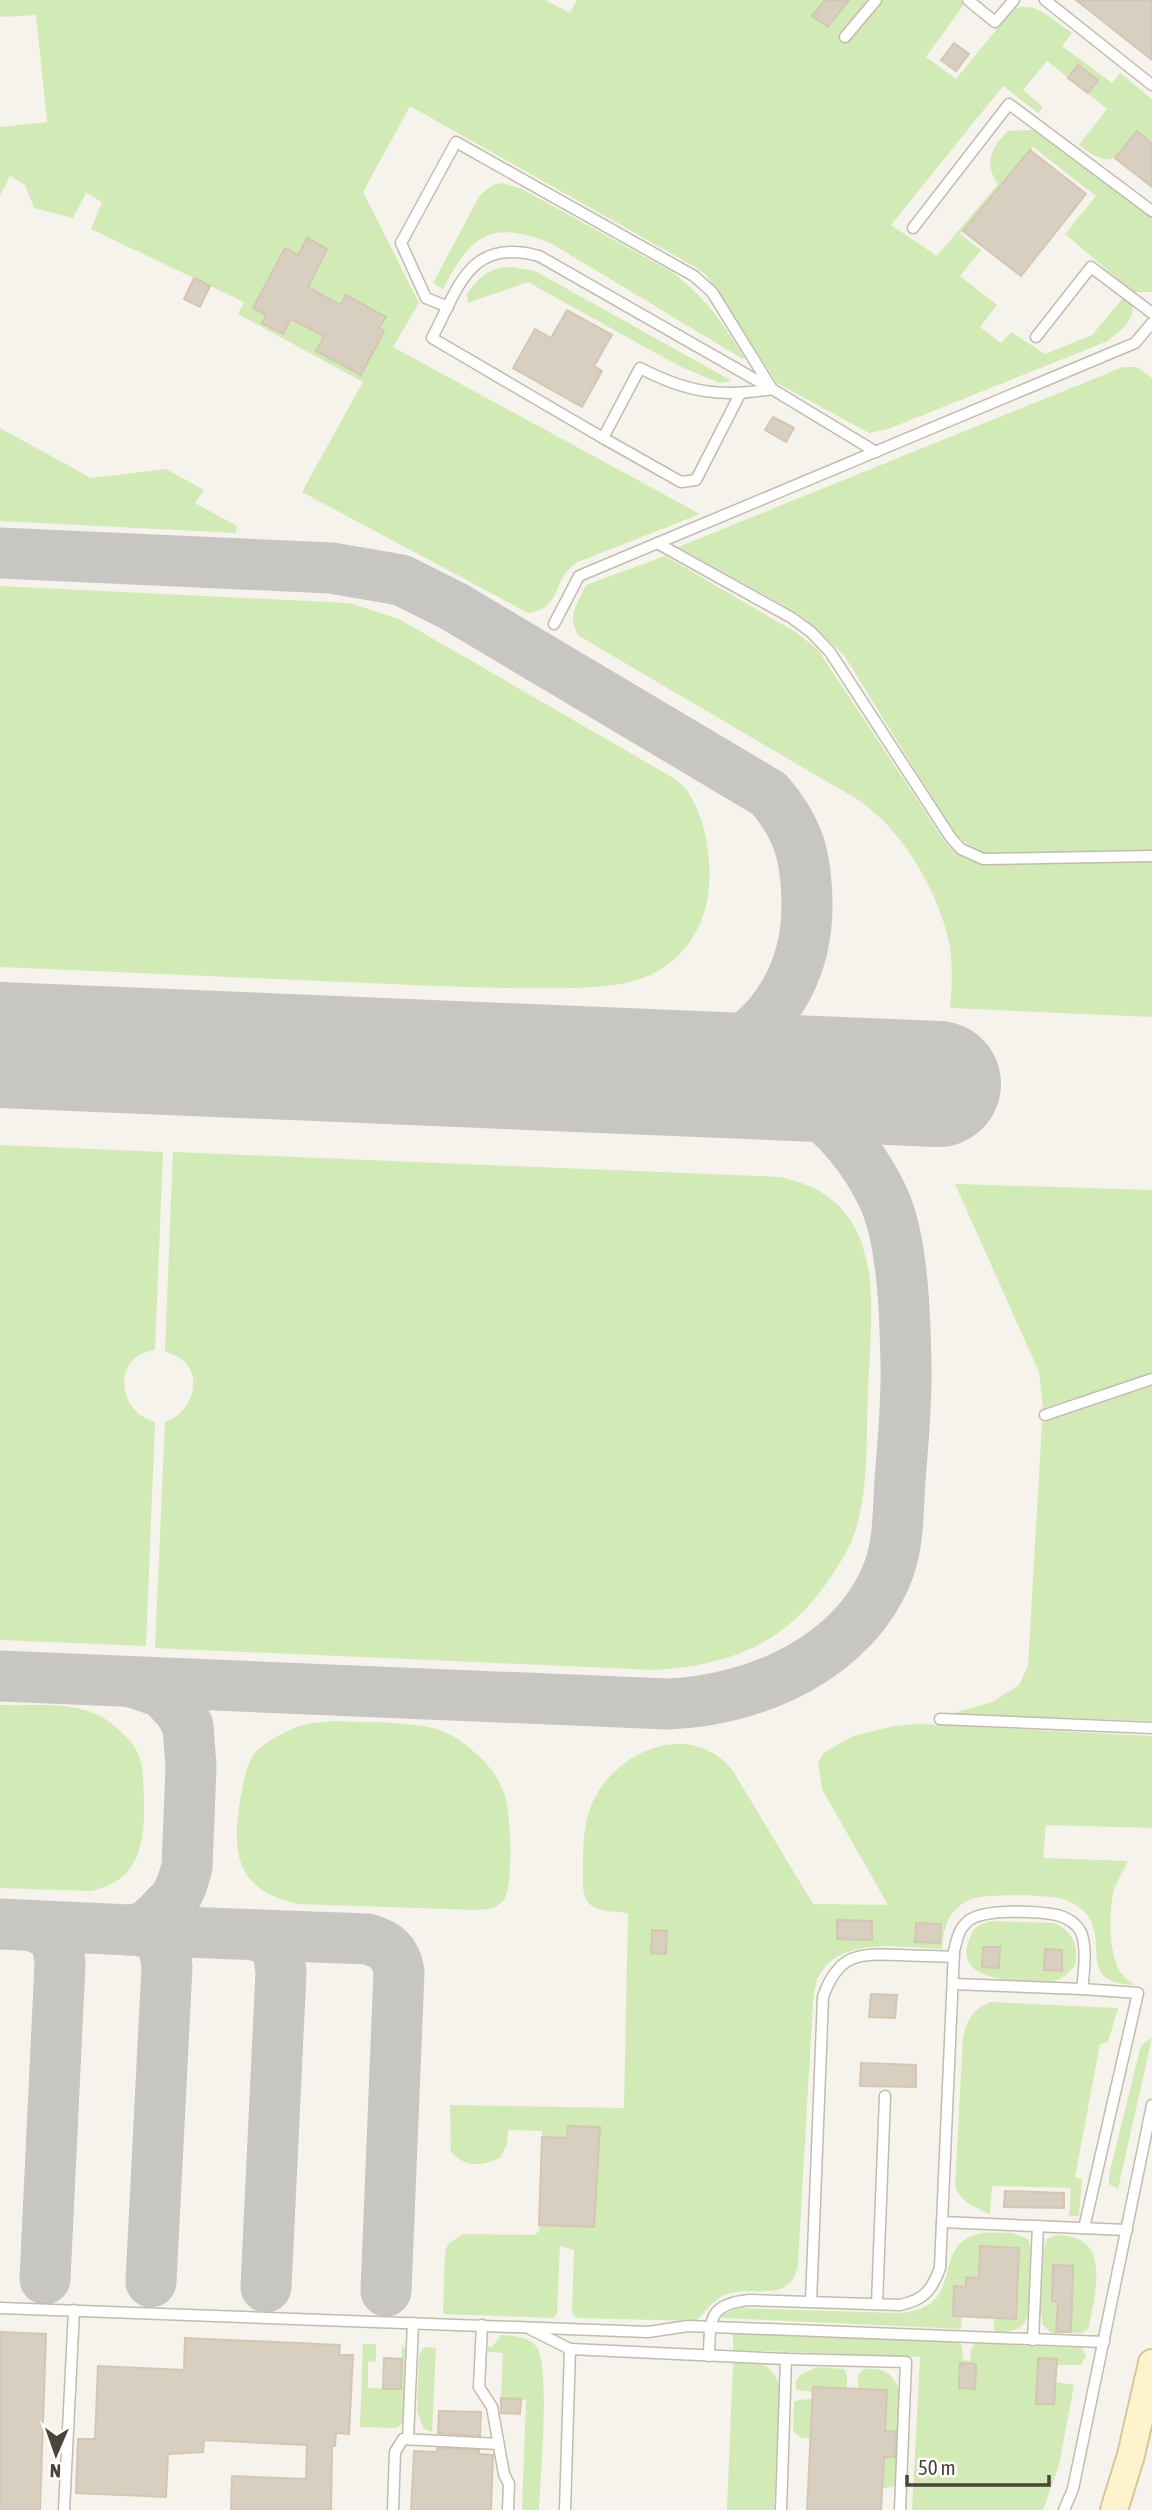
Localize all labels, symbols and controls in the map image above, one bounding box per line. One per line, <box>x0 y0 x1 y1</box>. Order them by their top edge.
north arrow <box>21 2419 91 2489</box>
scale bar <box>907 2444 1049 2488</box>
text: 50 m <box>918 2455 956 2479</box>
text: N <box>49 2460 61 2482</box>

